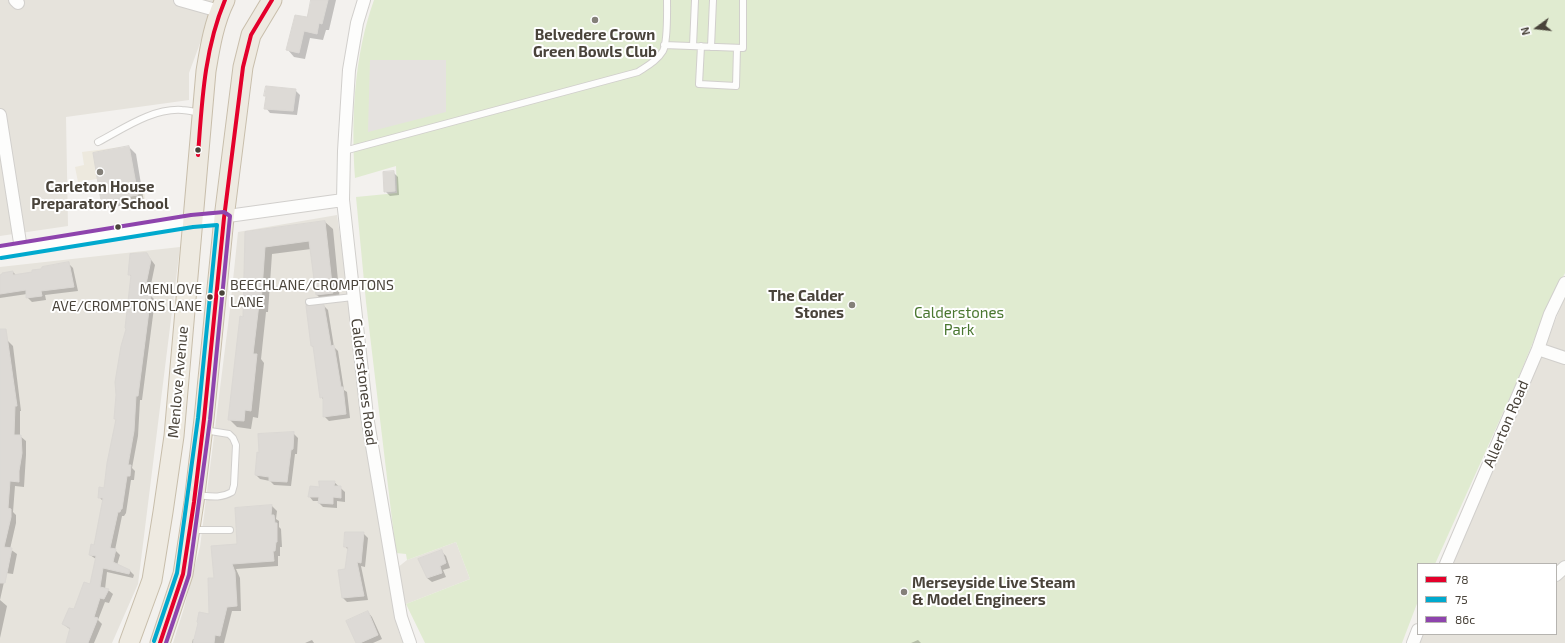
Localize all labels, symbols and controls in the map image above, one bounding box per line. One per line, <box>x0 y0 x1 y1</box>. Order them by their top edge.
north arrow <box>1517 8 1557 48</box>
marker: Belvedere Crown Green Bowls Club <box>590 15 600 25</box>
place label: Belvedere Crown Green Bowls Club <box>533 26 657 61</box>
text: N <box>1518 26 1532 37</box>
unlabelled marker <box>193 145 203 155</box>
marker: Carleton House Preparatory School <box>95 167 105 177</box>
place label: Carleton House Preparatory School <box>31 178 169 213</box>
unlabelled marker <box>113 222 123 232</box>
place label: BEECHLANE/CROMPTONS LANE <box>230 277 394 310</box>
place label: MENLOVE AVE/CROMPTONS LANE <box>52 281 202 314</box>
place label: The Calder Stones <box>768 287 844 322</box>
marker: BEECHLANE/CROMPTONS LANE <box>217 288 227 298</box>
marker: MENLOVE AVE/CROMPTONS LANE <box>205 292 215 302</box>
marker: The Calder Stones <box>847 300 857 310</box>
park label: Calderstones Park <box>914 304 1004 339</box>
street label: Calderstones Road <box>347 317 381 447</box>
street label: Menlove Avenue <box>164 325 192 439</box>
street label: Allerton Road <box>1480 378 1532 470</box>
legend <box>1417 563 1557 635</box>
text: 78 <box>1455 572 1468 586</box>
place label: Merseyside Live Steam & Model Engineers <box>912 574 1075 609</box>
marker: Merseyside Live Steam & Model Engineers <box>899 587 909 597</box>
text: 75 <box>1455 592 1468 606</box>
text: 86c <box>1455 612 1475 626</box>

